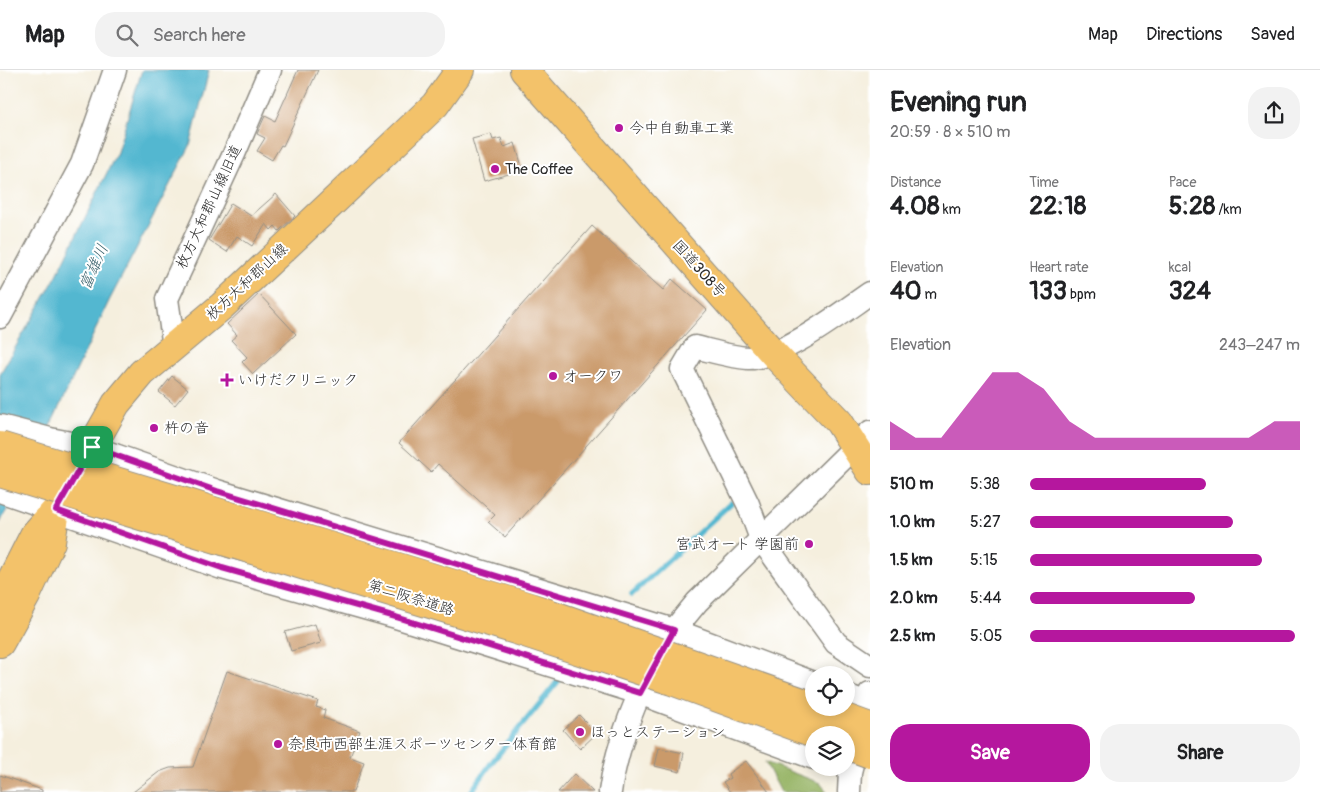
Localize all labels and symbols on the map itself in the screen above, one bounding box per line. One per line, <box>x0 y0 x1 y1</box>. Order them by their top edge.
place label: 今中自動車工業 <box>629 119 734 138</box>
marker: 今中自動車工業 <box>613 122 625 134</box>
street label: 枚方大和郡山線旧道 <box>172 142 246 272</box>
place label: The Coffee <box>505 160 574 179</box>
marker: The Coffee <box>489 163 501 175</box>
street label: 国道308号 <box>668 236 730 302</box>
street label: 枚方大和郡山線 <box>202 239 292 325</box>
water label: 富雄川 <box>75 241 113 293</box>
place label: オークワ <box>563 367 623 386</box>
marker: オークワ <box>547 370 559 382</box>
place label: いけだクリニック <box>238 371 358 390</box>
marker: いけだクリニック <box>220 373 234 387</box>
place label: 杵の音 <box>164 419 209 438</box>
marker: 杵の音 <box>148 422 160 434</box>
pin <box>71 426 113 468</box>
place label: 宮武オート 学園前 <box>676 535 799 554</box>
marker: 宮武オート 学園前 <box>803 538 815 550</box>
street label: 第二阪奈道路 <box>365 576 457 620</box>
place label: ほっとステーション <box>590 723 726 742</box>
marker: ほっとステーション <box>574 726 586 738</box>
place label: 奈良市西部生涯スポーツセンター体育館 <box>288 735 557 754</box>
marker: 奈良市西部生涯スポーツセンター体育館 <box>272 738 284 750</box>

